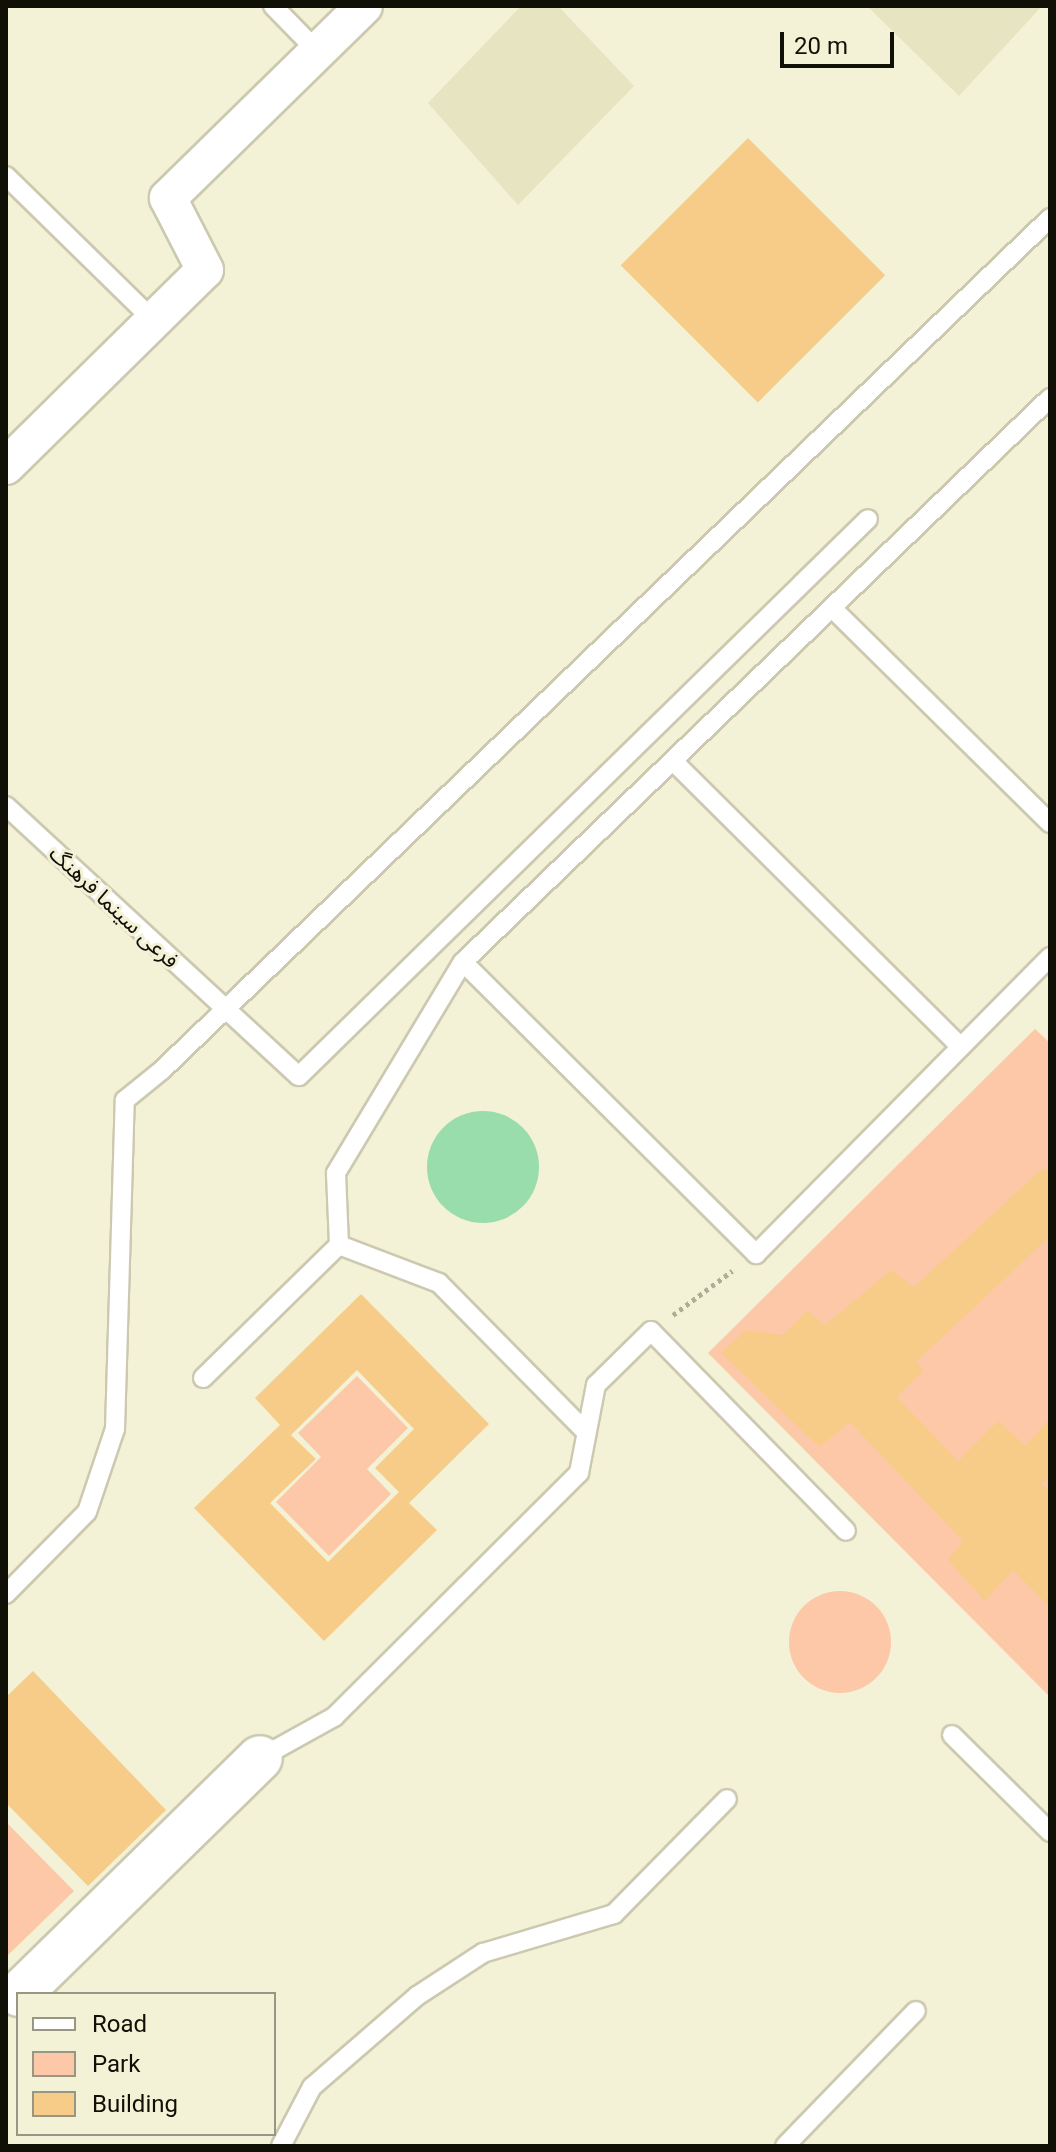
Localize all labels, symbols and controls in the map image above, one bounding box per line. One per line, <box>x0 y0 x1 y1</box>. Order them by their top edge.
scale bar <box>784 16 898 66</box>
text: 20 m <box>794 32 848 60</box>
street label: فرعی سینما فرهنگ <box>44 840 184 974</box>
legend <box>16 1992 276 2136</box>
text: Road <box>92 2010 147 2038</box>
text: Park <box>92 2050 140 2078</box>
text: Building <box>92 2090 178 2118</box>

